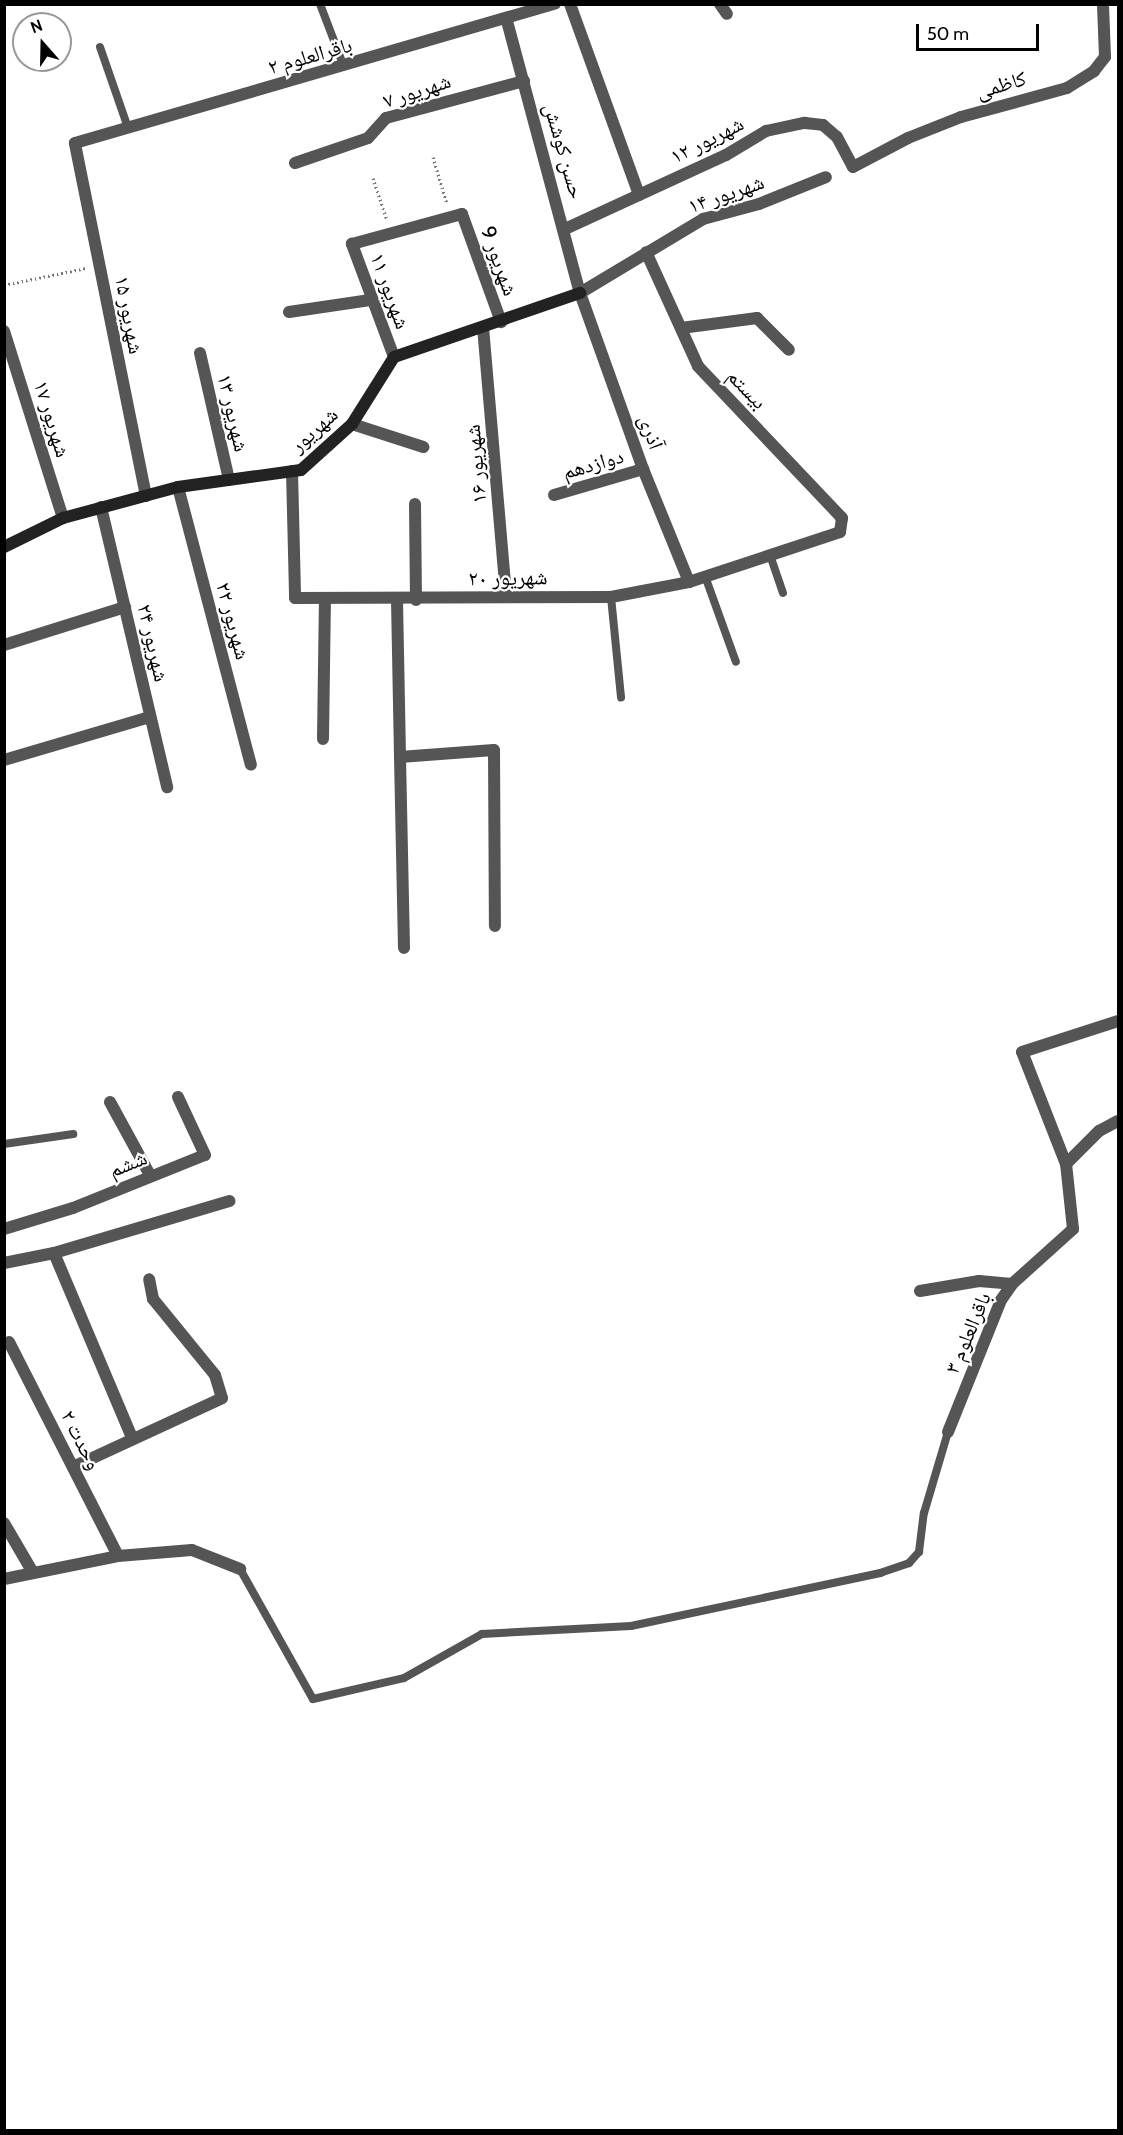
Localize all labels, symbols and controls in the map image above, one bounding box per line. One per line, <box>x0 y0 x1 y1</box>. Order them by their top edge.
north arrow <box>12 12 72 72</box>
scale bar <box>919 12 1042 50</box>
text: N <box>28 16 45 37</box>
text: 50 m <box>927 23 969 45</box>
street label: باقرالعلوم ۲ <box>265 32 355 80</box>
street label: کاظمی <box>973 66 1029 104</box>
street label: شهریور ۷ <box>380 68 454 114</box>
street label: حسن کوشش <box>538 100 590 202</box>
street label: شهریور ۱۲ <box>666 111 748 169</box>
street label: شهریور ۱۴ <box>685 169 767 219</box>
street label: شهریور 9 <box>475 223 523 299</box>
street label: شهریور ۱۱ <box>365 250 415 332</box>
street label: شهریور ۱۵ <box>109 274 149 356</box>
street label: بیستم <box>722 364 772 414</box>
street label: شهریور ۱۳ <box>212 372 254 454</box>
street label: شهریور ۱۷ <box>28 378 76 460</box>
street label: شهریور <box>285 402 343 458</box>
street label: آذری <box>633 411 669 453</box>
street label: شهریور ۱۶ <box>460 424 492 504</box>
street label: دوازدهم <box>560 443 626 485</box>
street label: شهریور ۲۰ <box>468 565 548 591</box>
street label: شهریور ۲۲ <box>211 580 255 662</box>
street label: شهریور ۲۴ <box>132 602 174 684</box>
street label: ششم <box>105 1145 151 1183</box>
street label: باقرالعلوم ۳ <box>940 1289 996 1377</box>
street label: وحدت ۲ <box>55 1406 107 1474</box>

